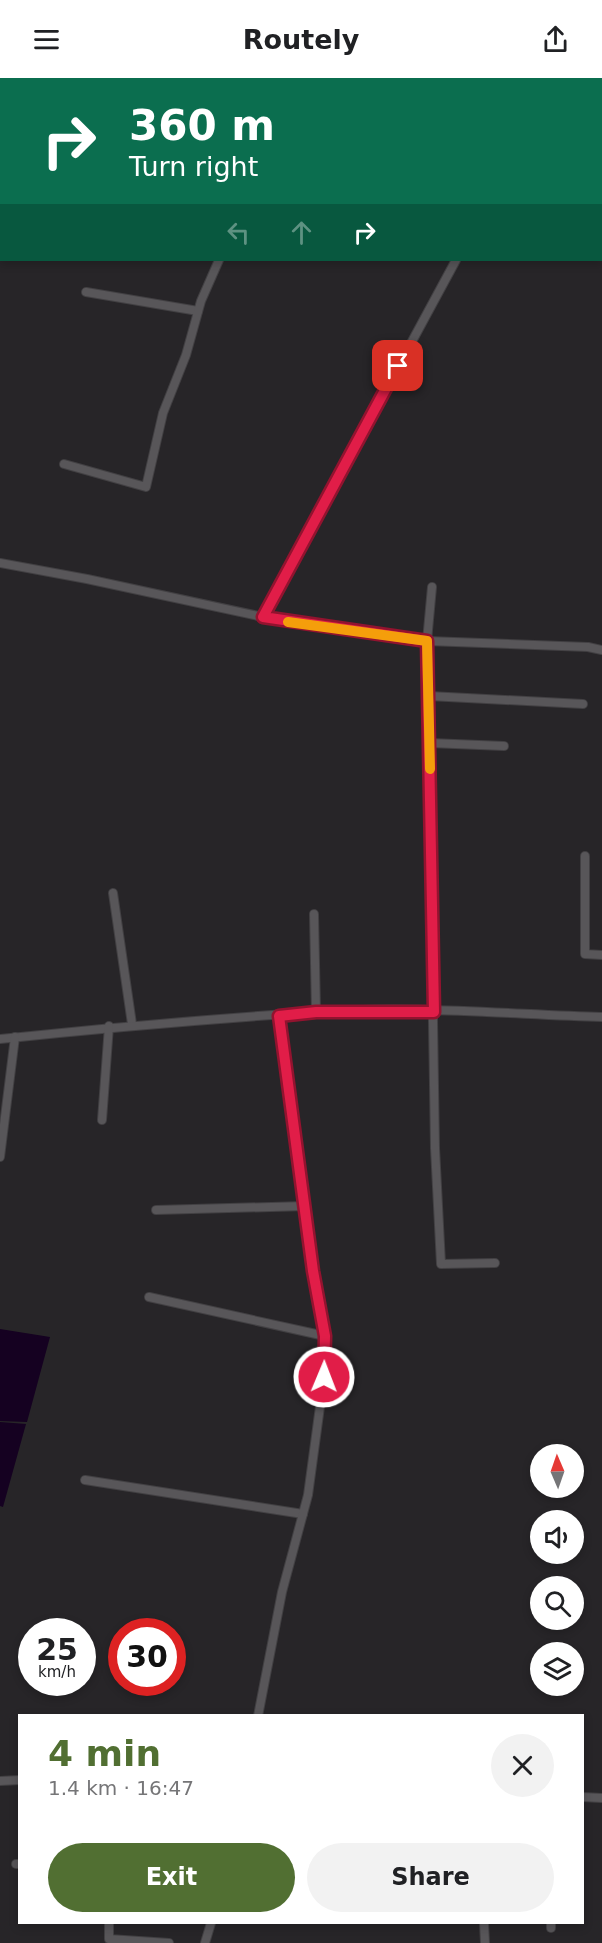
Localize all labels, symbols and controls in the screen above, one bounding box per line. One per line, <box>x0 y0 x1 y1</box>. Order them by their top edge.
icon: menu <box>30 23 63 56</box>
icon: share <box>539 23 572 56</box>
text: Routely <box>243 24 359 55</box>
text: 360 m <box>129 101 275 150</box>
icon: right <box>30 102 108 180</box>
text: Turn right <box>129 151 258 182</box>
icon: left <box>222 216 255 249</box>
icon: ahead <box>285 216 318 249</box>
icon: right <box>348 216 381 249</box>
pin <box>372 340 423 391</box>
icon: arrive <box>381 349 414 382</box>
position arrow <box>292 1345 356 1409</box>
north arrow <box>530 1444 584 1498</box>
map controls <box>530 1444 584 1696</box>
button: sound <box>530 1510 584 1564</box>
button: search <box>530 1576 584 1630</box>
speed limit sign: 30 <box>108 1618 186 1696</box>
text: 25 <box>36 1632 78 1667</box>
button: layers <box>530 1642 584 1696</box>
text: km/h <box>38 1663 76 1681</box>
text: 4 min <box>48 1733 161 1774</box>
button: close <box>491 1734 554 1797</box>
text: 1.4 km · 16:47 <box>48 1776 194 1800</box>
button: Exit <box>48 1843 295 1912</box>
button: Share <box>307 1843 554 1912</box>

